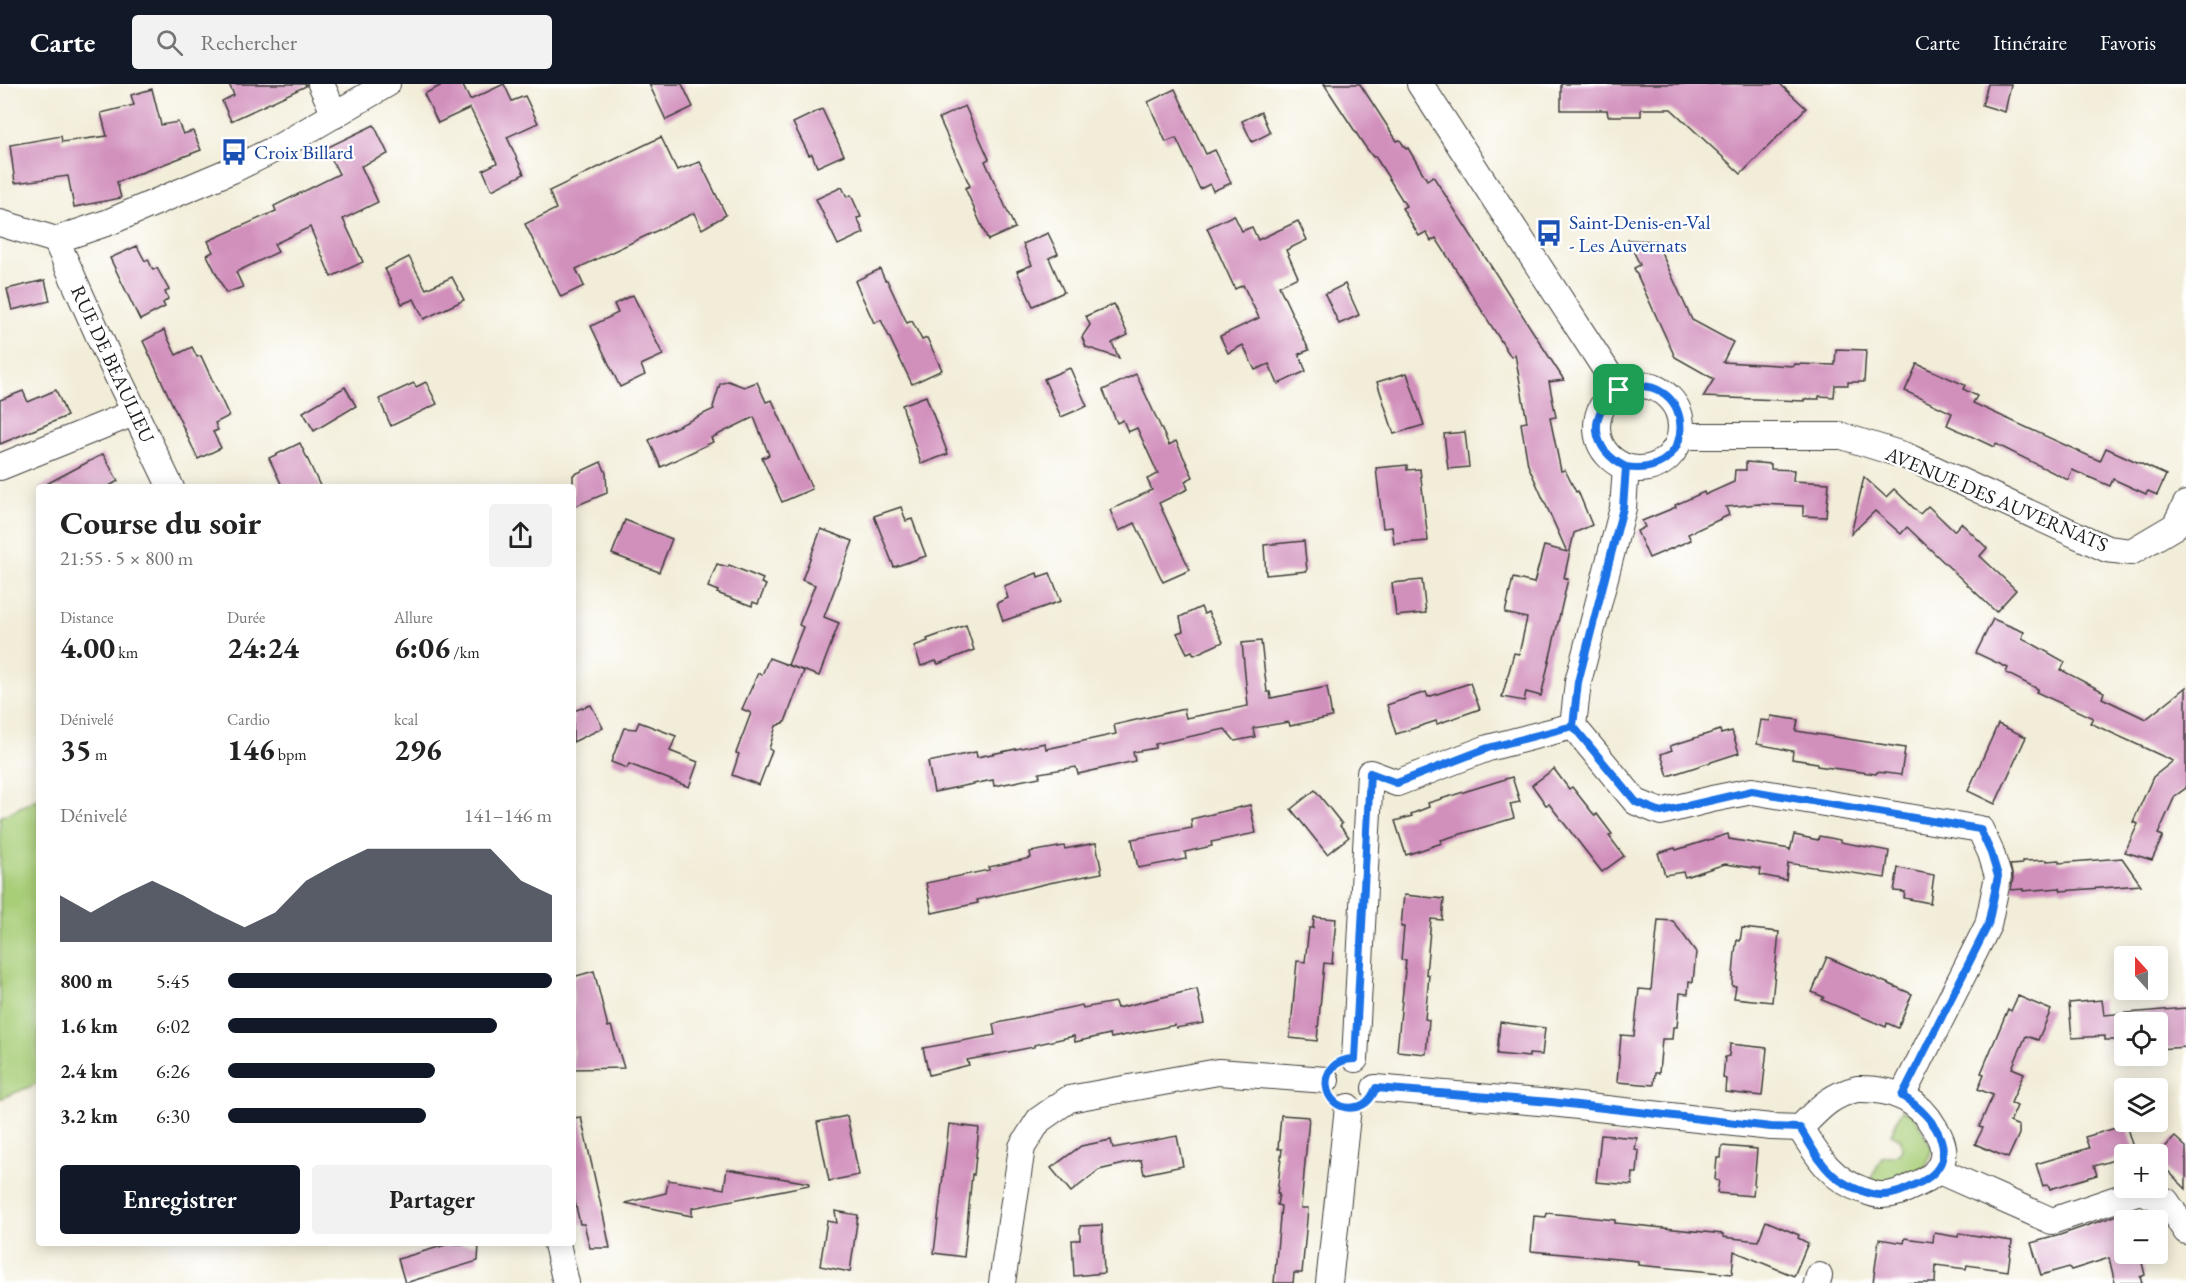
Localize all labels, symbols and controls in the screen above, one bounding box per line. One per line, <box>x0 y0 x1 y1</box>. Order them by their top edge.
search box <box>132 15 552 69</box>
text: Carte <box>30 24 96 60</box>
icon: search <box>153 26 186 59</box>
text: Rechercher <box>201 28 297 57</box>
text: Carte <box>1915 29 1960 56</box>
text: Itinéraire <box>1993 29 2067 56</box>
text: Favoris <box>2100 29 2156 56</box>
bus stop icon: Croix Billard <box>219 137 249 167</box>
place label: Croix Billard <box>254 139 354 165</box>
place label: Saint-Denis-en-Val - Les Auvernats <box>1569 209 1711 258</box>
bus stop icon: Saint-Denis-en-Val - Les Auvernats <box>1534 218 1564 248</box>
street label: RUE DE BEAULIEU <box>65 281 161 447</box>
pin <box>1593 364 1644 415</box>
icon: arrive <box>1602 373 1635 406</box>
street label: AVENUE DES AUVERNATS <box>1881 440 2112 558</box>
text: Course du soir <box>60 501 261 544</box>
button: share <box>489 504 552 567</box>
text: 21:55 · 5 × 800 m <box>60 545 193 571</box>
text: Distance <box>60 607 113 628</box>
text: Durée <box>227 607 265 628</box>
text: Allure <box>394 607 433 628</box>
text: 4.00 <box>60 628 115 667</box>
text: 24:24 <box>227 628 299 667</box>
text: 6:06 <box>394 628 450 667</box>
text: km <box>115 642 138 663</box>
text: /km <box>450 642 480 663</box>
text: Dénivelé <box>60 709 114 730</box>
text: Cardio <box>227 709 270 730</box>
text: kcal <box>394 709 418 730</box>
text: 35 <box>60 730 92 769</box>
text: 146 <box>227 730 275 769</box>
text: 296 <box>394 730 442 769</box>
text: m <box>92 744 107 765</box>
text: bpm <box>275 744 307 765</box>
text: Dénivelé <box>60 802 127 828</box>
text: 141–146 m <box>464 802 552 828</box>
north arrow <box>2114 946 2168 1000</box>
map controls <box>2114 946 2168 1264</box>
text: 800 m <box>60 968 113 994</box>
text: 5:45 <box>156 968 190 994</box>
button: locate <box>2114 1012 2168 1066</box>
text: 1.6 km <box>60 1013 118 1039</box>
text: 6:02 <box>156 1013 190 1039</box>
text: 2.4 km <box>60 1058 118 1084</box>
text: 6:26 <box>156 1058 190 1084</box>
button: layers <box>2114 1078 2168 1132</box>
text: 3.2 km <box>60 1103 118 1129</box>
text: 6:30 <box>156 1103 190 1129</box>
button: + <box>2114 1144 2168 1198</box>
button: Enregistrer <box>60 1165 300 1234</box>
button: Partager <box>312 1165 552 1234</box>
button: − <box>2114 1210 2168 1264</box>

